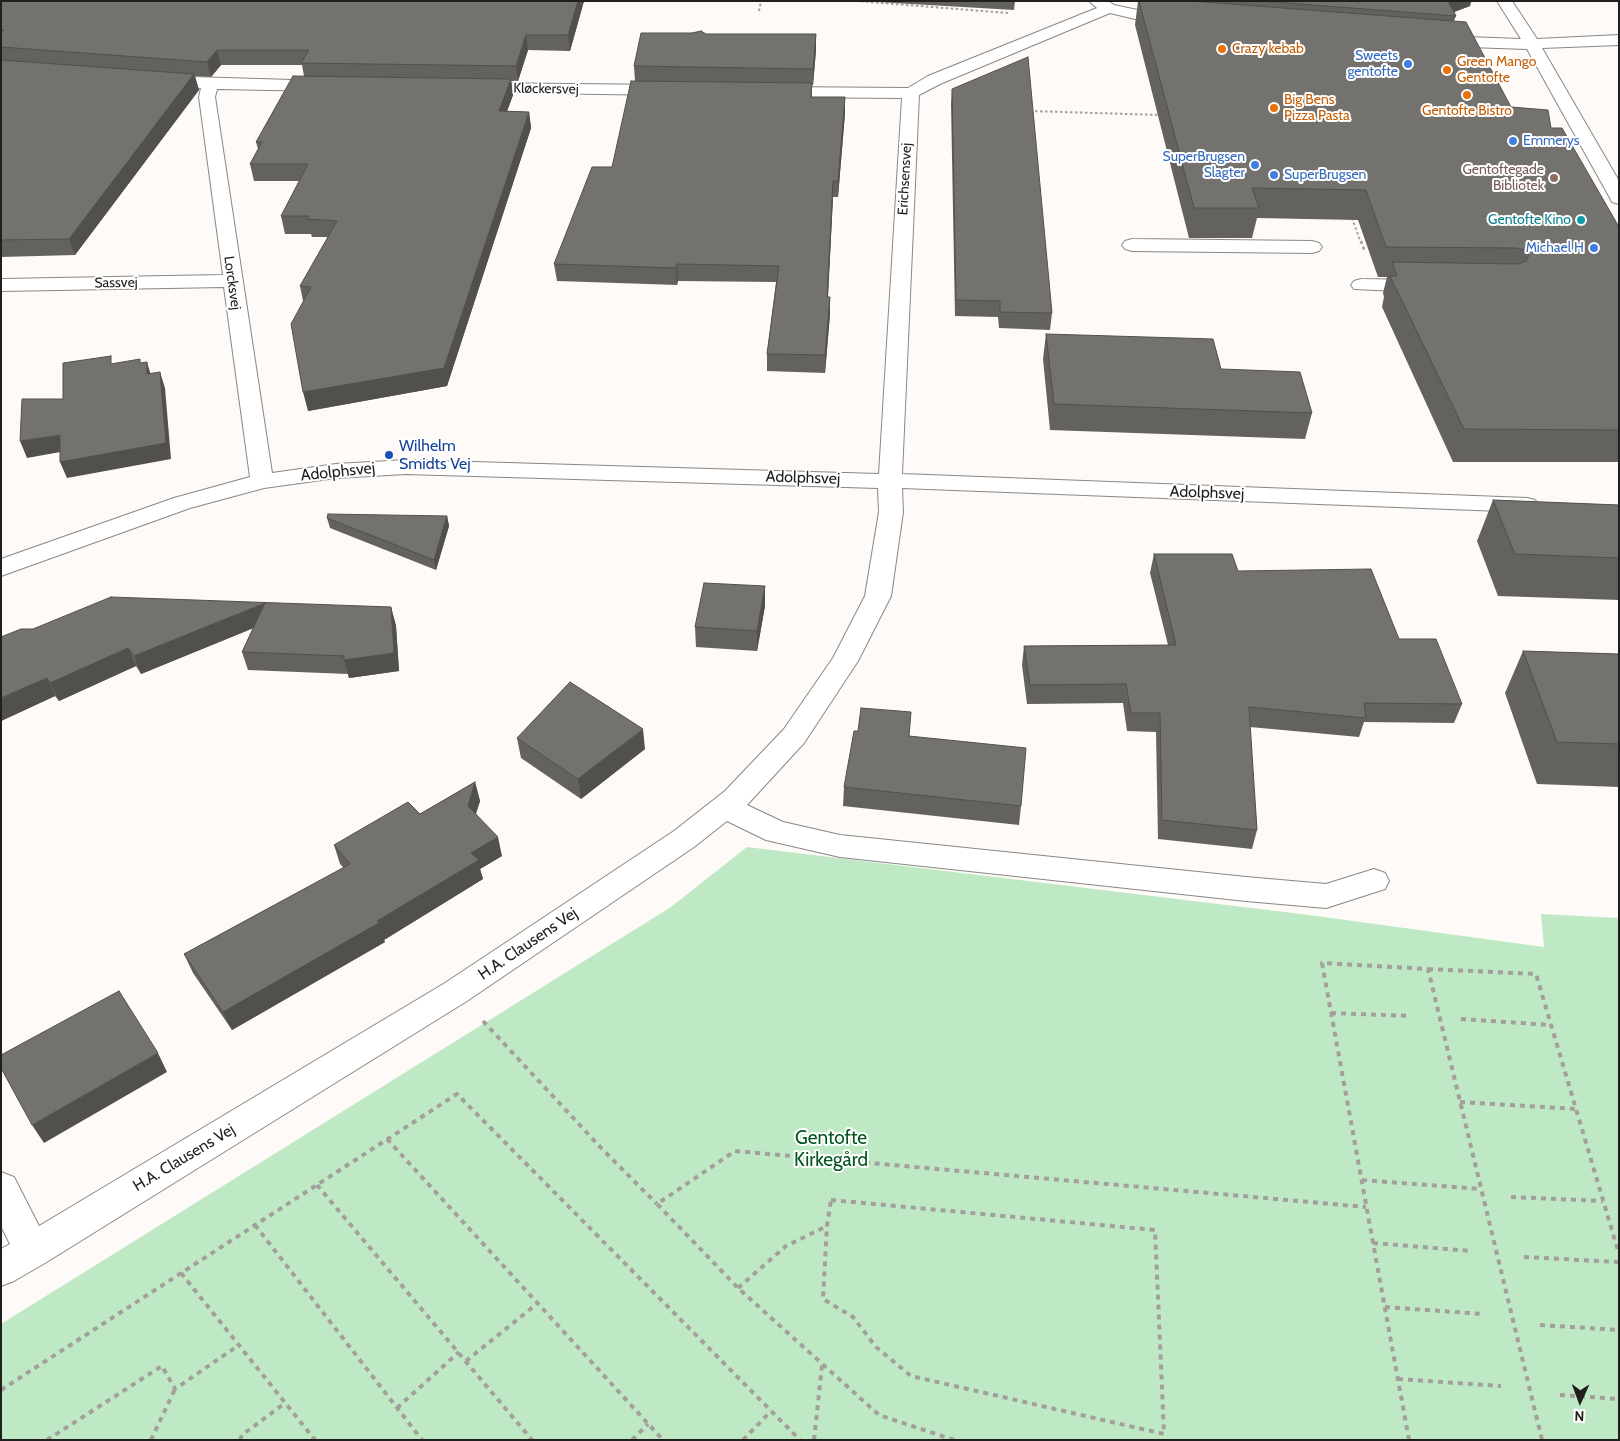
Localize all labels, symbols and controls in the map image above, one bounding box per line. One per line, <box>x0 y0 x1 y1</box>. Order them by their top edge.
place label: Crazy kebab <box>1232 41 1304 57</box>
marker: Crazy kebab <box>1216 43 1228 55</box>
place label: Sweets gentofte <box>1347 48 1398 80</box>
place label: Green Mango Gentofte <box>1457 54 1536 86</box>
marker: Sweets gentofte <box>1402 58 1414 70</box>
marker: Green Mango Gentofte <box>1441 64 1453 76</box>
street label: Kløckersvej <box>513 80 579 98</box>
marker: Gentofte Bistro <box>1461 89 1473 101</box>
place label: Big Bens Pizza Pasta <box>1284 92 1350 124</box>
marker: Big Bens Pizza Pasta <box>1268 102 1280 114</box>
place label: Gentofte Bistro <box>1422 103 1512 119</box>
place label: Emmerys <box>1523 133 1580 149</box>
marker: Emmerys <box>1507 135 1519 147</box>
street label: Erichsensvej <box>895 142 915 216</box>
place label: SuperBrugsen Slagter <box>1163 149 1245 182</box>
marker: SuperBrugsen Slagter <box>1249 159 1261 171</box>
place label: Gentoftegade Bibliotek <box>1462 162 1544 194</box>
place label: SuperBrugsen <box>1284 167 1366 183</box>
marker: SuperBrugsen <box>1268 169 1280 181</box>
marker: Gentoftegade Bibliotek <box>1548 172 1560 184</box>
place label: Gentofte Kino <box>1488 212 1571 228</box>
marker: Gentofte Kino <box>1575 214 1587 226</box>
place label: Michael H <box>1526 240 1584 256</box>
marker: Michael H <box>1588 242 1600 254</box>
street label: Lorcksvej <box>220 255 244 311</box>
street label: Sassvej <box>94 274 138 292</box>
place label: Wilhelm Smidts Vej <box>399 436 471 474</box>
marker: Wilhelm Smidts Vej <box>383 449 395 461</box>
street label: Adolphsvej <box>300 459 376 485</box>
street label: Adolphsvej <box>765 467 841 489</box>
street label: Adolphsvej <box>1169 482 1245 504</box>
street label: H.A. Clausens Vej <box>475 904 581 984</box>
street label: H.A. Clausens Vej <box>130 1120 238 1196</box>
park label: Gentofte Kirkegård <box>794 1127 868 1171</box>
north arrow <box>1555 1376 1605 1426</box>
text: N <box>1574 1407 1585 1425</box>

